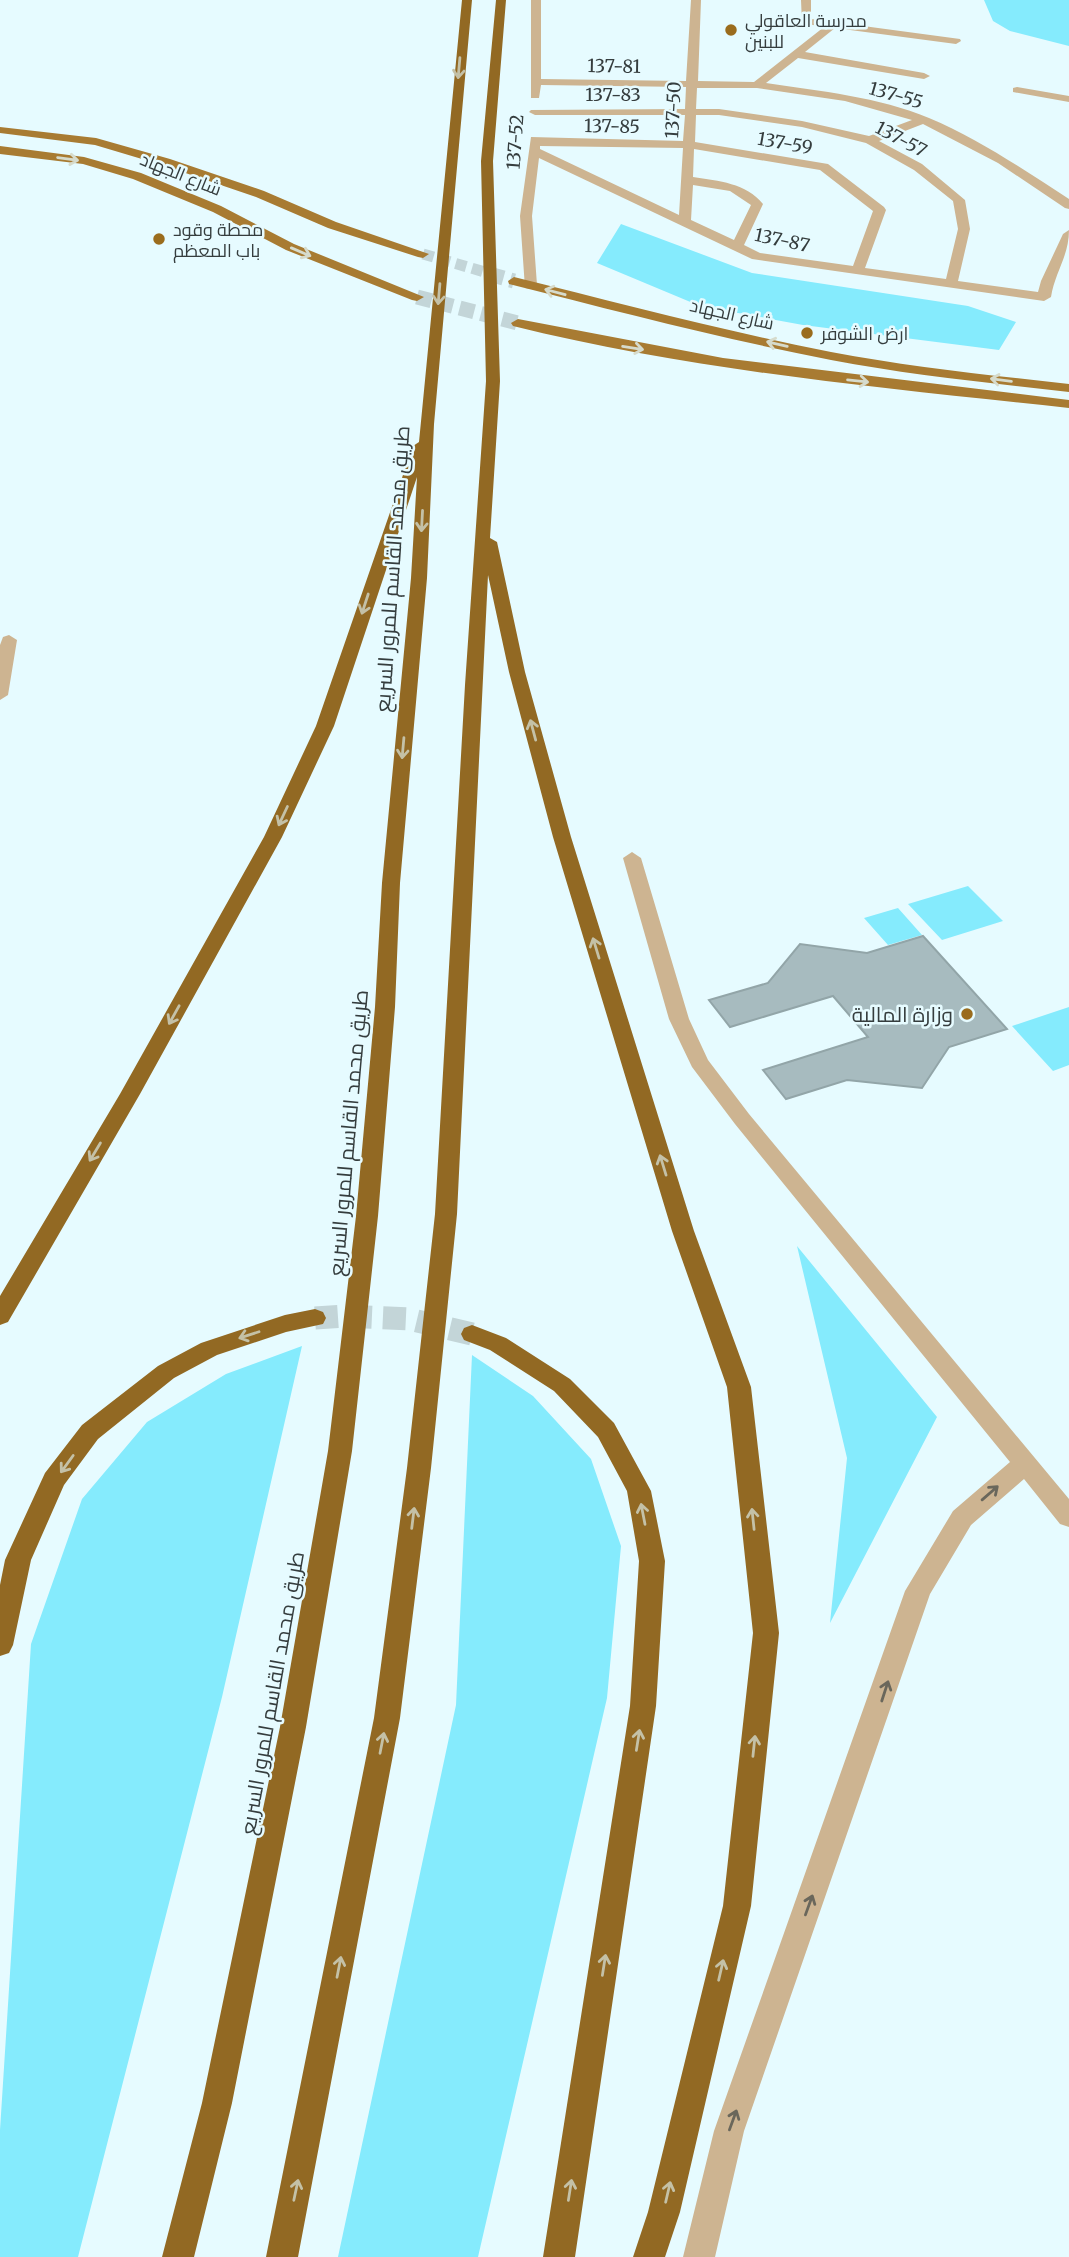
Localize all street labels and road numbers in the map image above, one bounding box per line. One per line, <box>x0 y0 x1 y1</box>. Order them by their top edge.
street label: 137-81 <box>587 54 641 78</box>
street label: 137-55 <box>866 76 926 114</box>
street label: 137-50 <box>660 81 686 139</box>
street label: 137-83 <box>585 83 641 106</box>
street label: 137-52 <box>502 114 528 170</box>
street label: 137-85 <box>584 114 640 138</box>
street label: 137-57 <box>871 116 931 162</box>
street label: 137-59 <box>756 127 814 159</box>
street label: شارع الجهاد <box>137 147 225 202</box>
street label: 137-87 <box>752 223 812 257</box>
street label: شارع الجهاد <box>687 293 776 336</box>
street label: طريق محمد القاسم للمرور السريع <box>369 425 416 713</box>
street label: طريق محمد القاسم للمرور السريع <box>322 989 375 1277</box>
street label: طريق محمد القاسم للمرور السريع <box>234 1549 311 1837</box>

